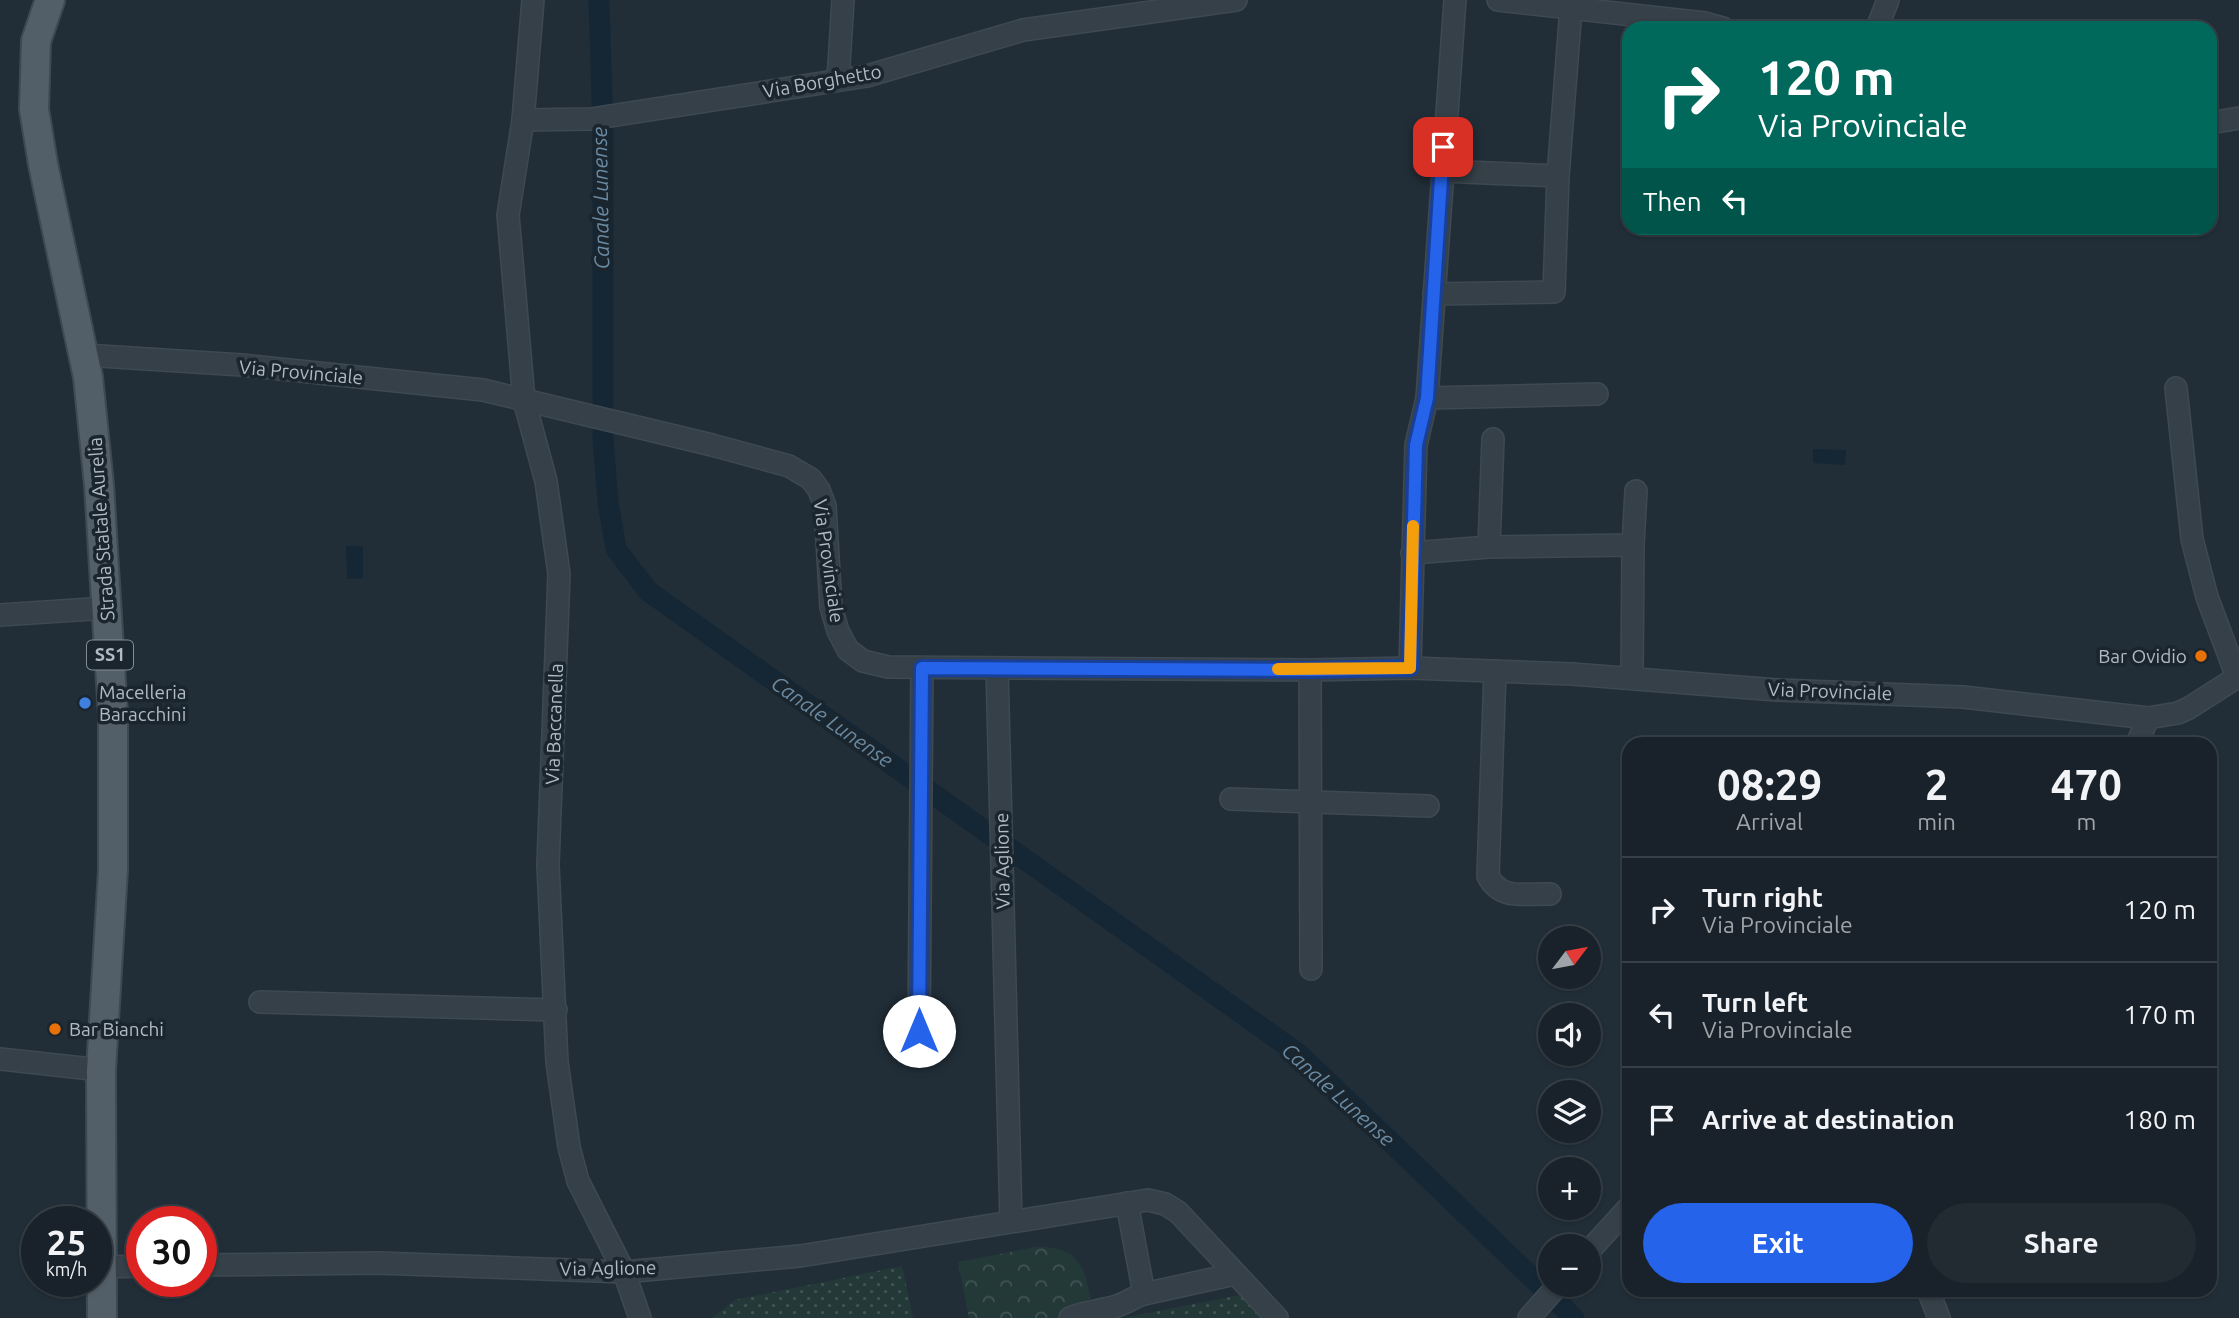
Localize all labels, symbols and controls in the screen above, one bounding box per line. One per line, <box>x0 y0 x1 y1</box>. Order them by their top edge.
icon: right <box>1643 49 1734 140</box>
text: 120 m <box>1758 49 1895 104</box>
street label: Via Borghetto <box>761 60 883 102</box>
text: Via Provinciale <box>1758 107 1968 143</box>
pin <box>1413 117 1473 177</box>
water label: Canale Lunense <box>587 126 613 270</box>
icon: arrive <box>1424 128 1462 166</box>
icon: left <box>1716 182 1754 220</box>
text: Then <box>1643 187 1702 216</box>
street label: Via Provinciale <box>238 356 364 388</box>
street label: Strada Statale Aurelia <box>84 436 118 622</box>
street label: Via Provinciale <box>809 498 849 624</box>
road number: SS1 <box>87 640 133 670</box>
place label: Bar Ovidio <box>2098 645 2187 667</box>
marker: Bar Ovidio <box>2193 648 2209 664</box>
street label: Via Baccanella <box>541 663 567 785</box>
water label: Canale Lunense <box>767 670 898 772</box>
street label: Via Provinciale <box>1767 678 1893 704</box>
place label: Macelleria Baracchini <box>99 681 187 725</box>
marker: Macelleria Baracchini <box>77 695 93 711</box>
text: 08:29 <box>1717 761 1822 808</box>
text: 2 <box>1925 761 1948 808</box>
text: 470 <box>2051 761 2122 808</box>
text: Arrival <box>1736 809 1803 834</box>
text: min <box>1917 809 1956 834</box>
text: m <box>2076 809 2096 834</box>
street label: Via Aglione <box>990 812 1014 910</box>
text: Turn right <box>1702 883 1823 912</box>
icon: right <box>1643 891 1681 929</box>
text: 120 m <box>2124 895 2196 924</box>
text: Via Provinciale <box>1702 912 1853 937</box>
north arrow <box>1538 926 1601 989</box>
map controls <box>1538 926 1601 1297</box>
text: Turn left <box>1702 988 1808 1017</box>
position arrow <box>882 994 956 1068</box>
icon: left <box>1643 996 1681 1034</box>
text: 170 m <box>2124 1000 2196 1029</box>
button: sound <box>1538 1003 1601 1066</box>
text: Via Provinciale <box>1702 1017 1853 1042</box>
place label: Bar Bianchi <box>69 1018 164 1040</box>
marker: Bar Bianchi <box>47 1021 63 1037</box>
water label: Canale Lunense <box>1278 1038 1400 1151</box>
button: layers <box>1538 1080 1601 1143</box>
icon: arrive <box>1643 1101 1681 1139</box>
text: Arrive at destination <box>1702 1105 1955 1134</box>
text: 180 m <box>2124 1105 2196 1134</box>
button: + <box>1538 1157 1601 1220</box>
button: Exit <box>1643 1203 1913 1283</box>
button: Share <box>1927 1203 2196 1283</box>
speed limit sign: 30 <box>126 1206 217 1297</box>
text: 25 <box>47 1222 86 1262</box>
button: − <box>1538 1234 1601 1297</box>
street label: Via Aglione <box>559 1256 657 1280</box>
text: km/h <box>46 1259 87 1279</box>

